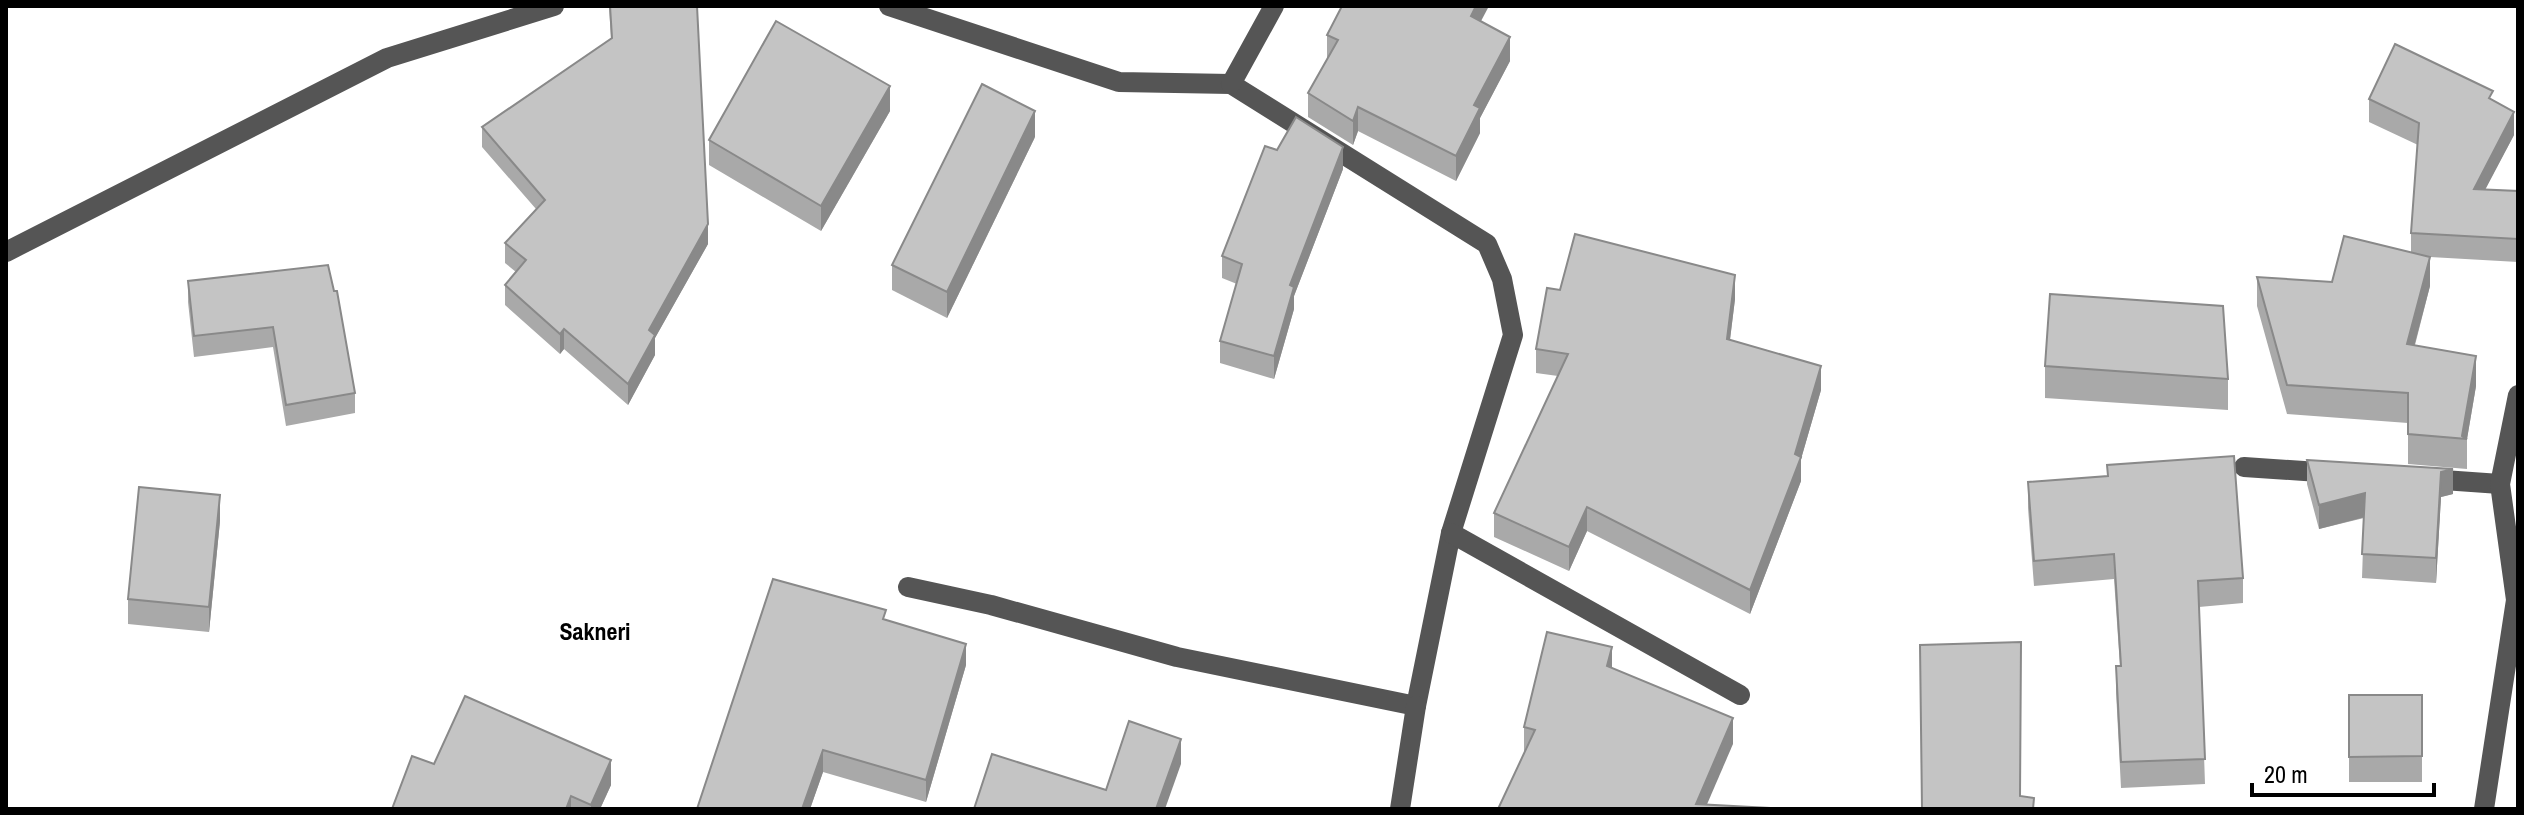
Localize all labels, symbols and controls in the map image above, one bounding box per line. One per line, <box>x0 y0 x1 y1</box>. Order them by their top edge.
district label: Sakneri <box>559 615 631 647</box>
scale bar <box>2252 747 2434 797</box>
text: 20 m <box>2264 758 2308 790</box>

